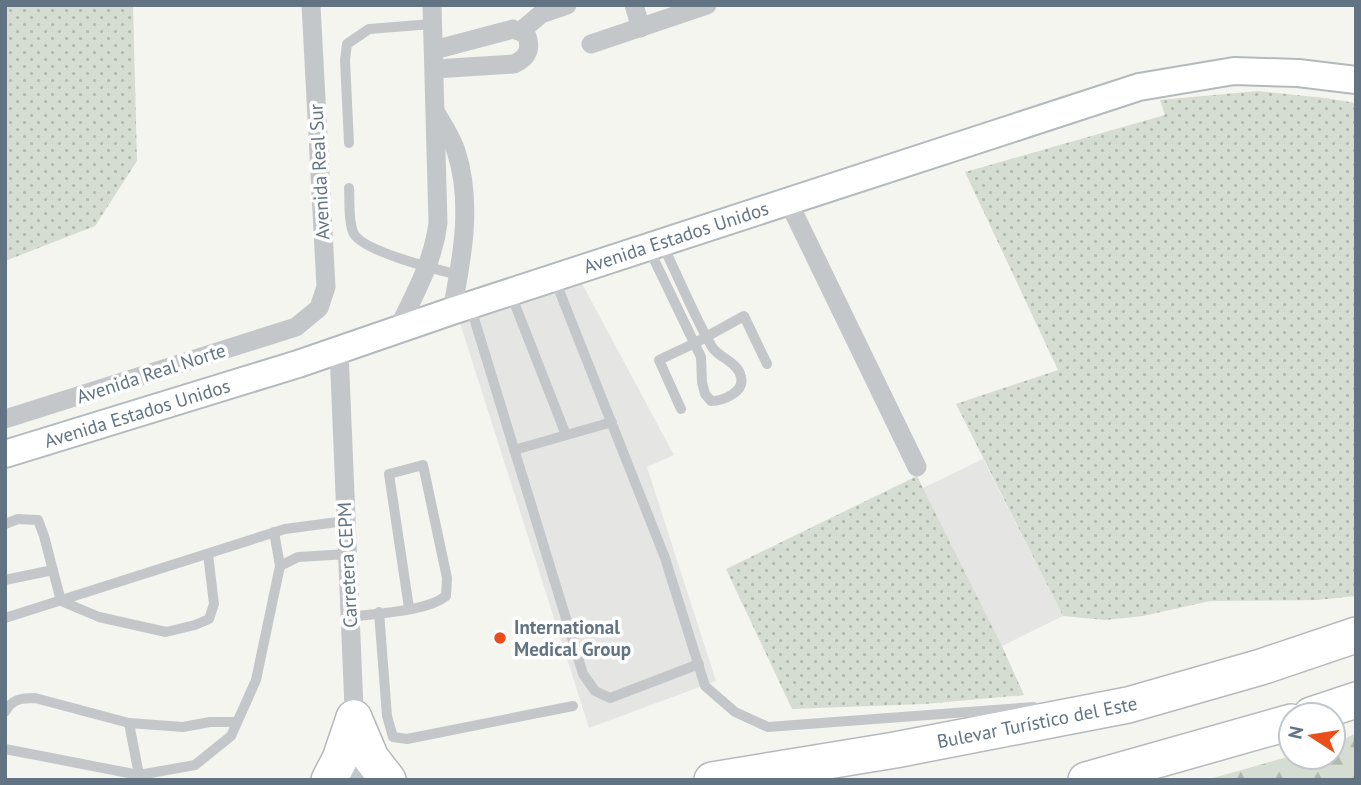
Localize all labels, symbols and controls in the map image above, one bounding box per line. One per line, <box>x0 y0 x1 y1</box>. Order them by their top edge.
street label: Avenida Real Sur <box>303 103 335 241</box>
street label: Avenida Estados Unidos <box>580 196 772 278</box>
street label: Avenida Real Norte <box>73 338 229 408</box>
street label: Avenida Estados Unidos <box>41 373 233 453</box>
street label: Carretera CEPM <box>332 501 362 629</box>
place label: International Medical Group <box>514 615 631 661</box>
marker: International Medical Group <box>492 630 508 646</box>
street label: Bulevar Turístico del Este <box>935 691 1139 753</box>
north arrow <box>1277 701 1347 771</box>
text: N <box>1282 724 1308 741</box>

